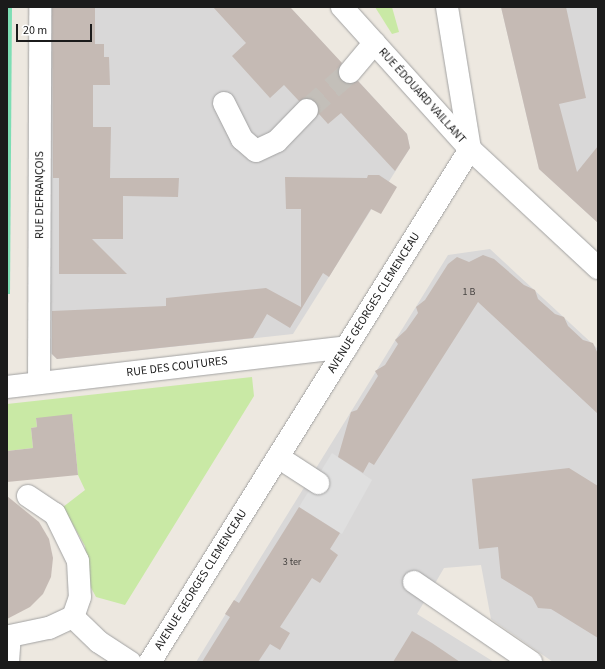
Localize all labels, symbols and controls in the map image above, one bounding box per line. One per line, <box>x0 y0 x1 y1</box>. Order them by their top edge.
scale bar <box>18 16 94 42</box>
text: 20 m <box>23 22 47 39</box>
street label: RUE ÉDOUARD VAILLANT <box>375 45 469 147</box>
street label: RUE DEFRANÇOIS <box>33 151 47 239</box>
street label: AVENUE GEORGES CLEMENCEAU <box>325 230 423 376</box>
house number: 1 B <box>463 287 475 299</box>
street label: RUE DES COUTURES <box>126 354 228 380</box>
street label: AVENUE GEORGES CLEMENCEAU <box>152 507 250 653</box>
house number: 3 ter <box>283 557 301 569</box>

